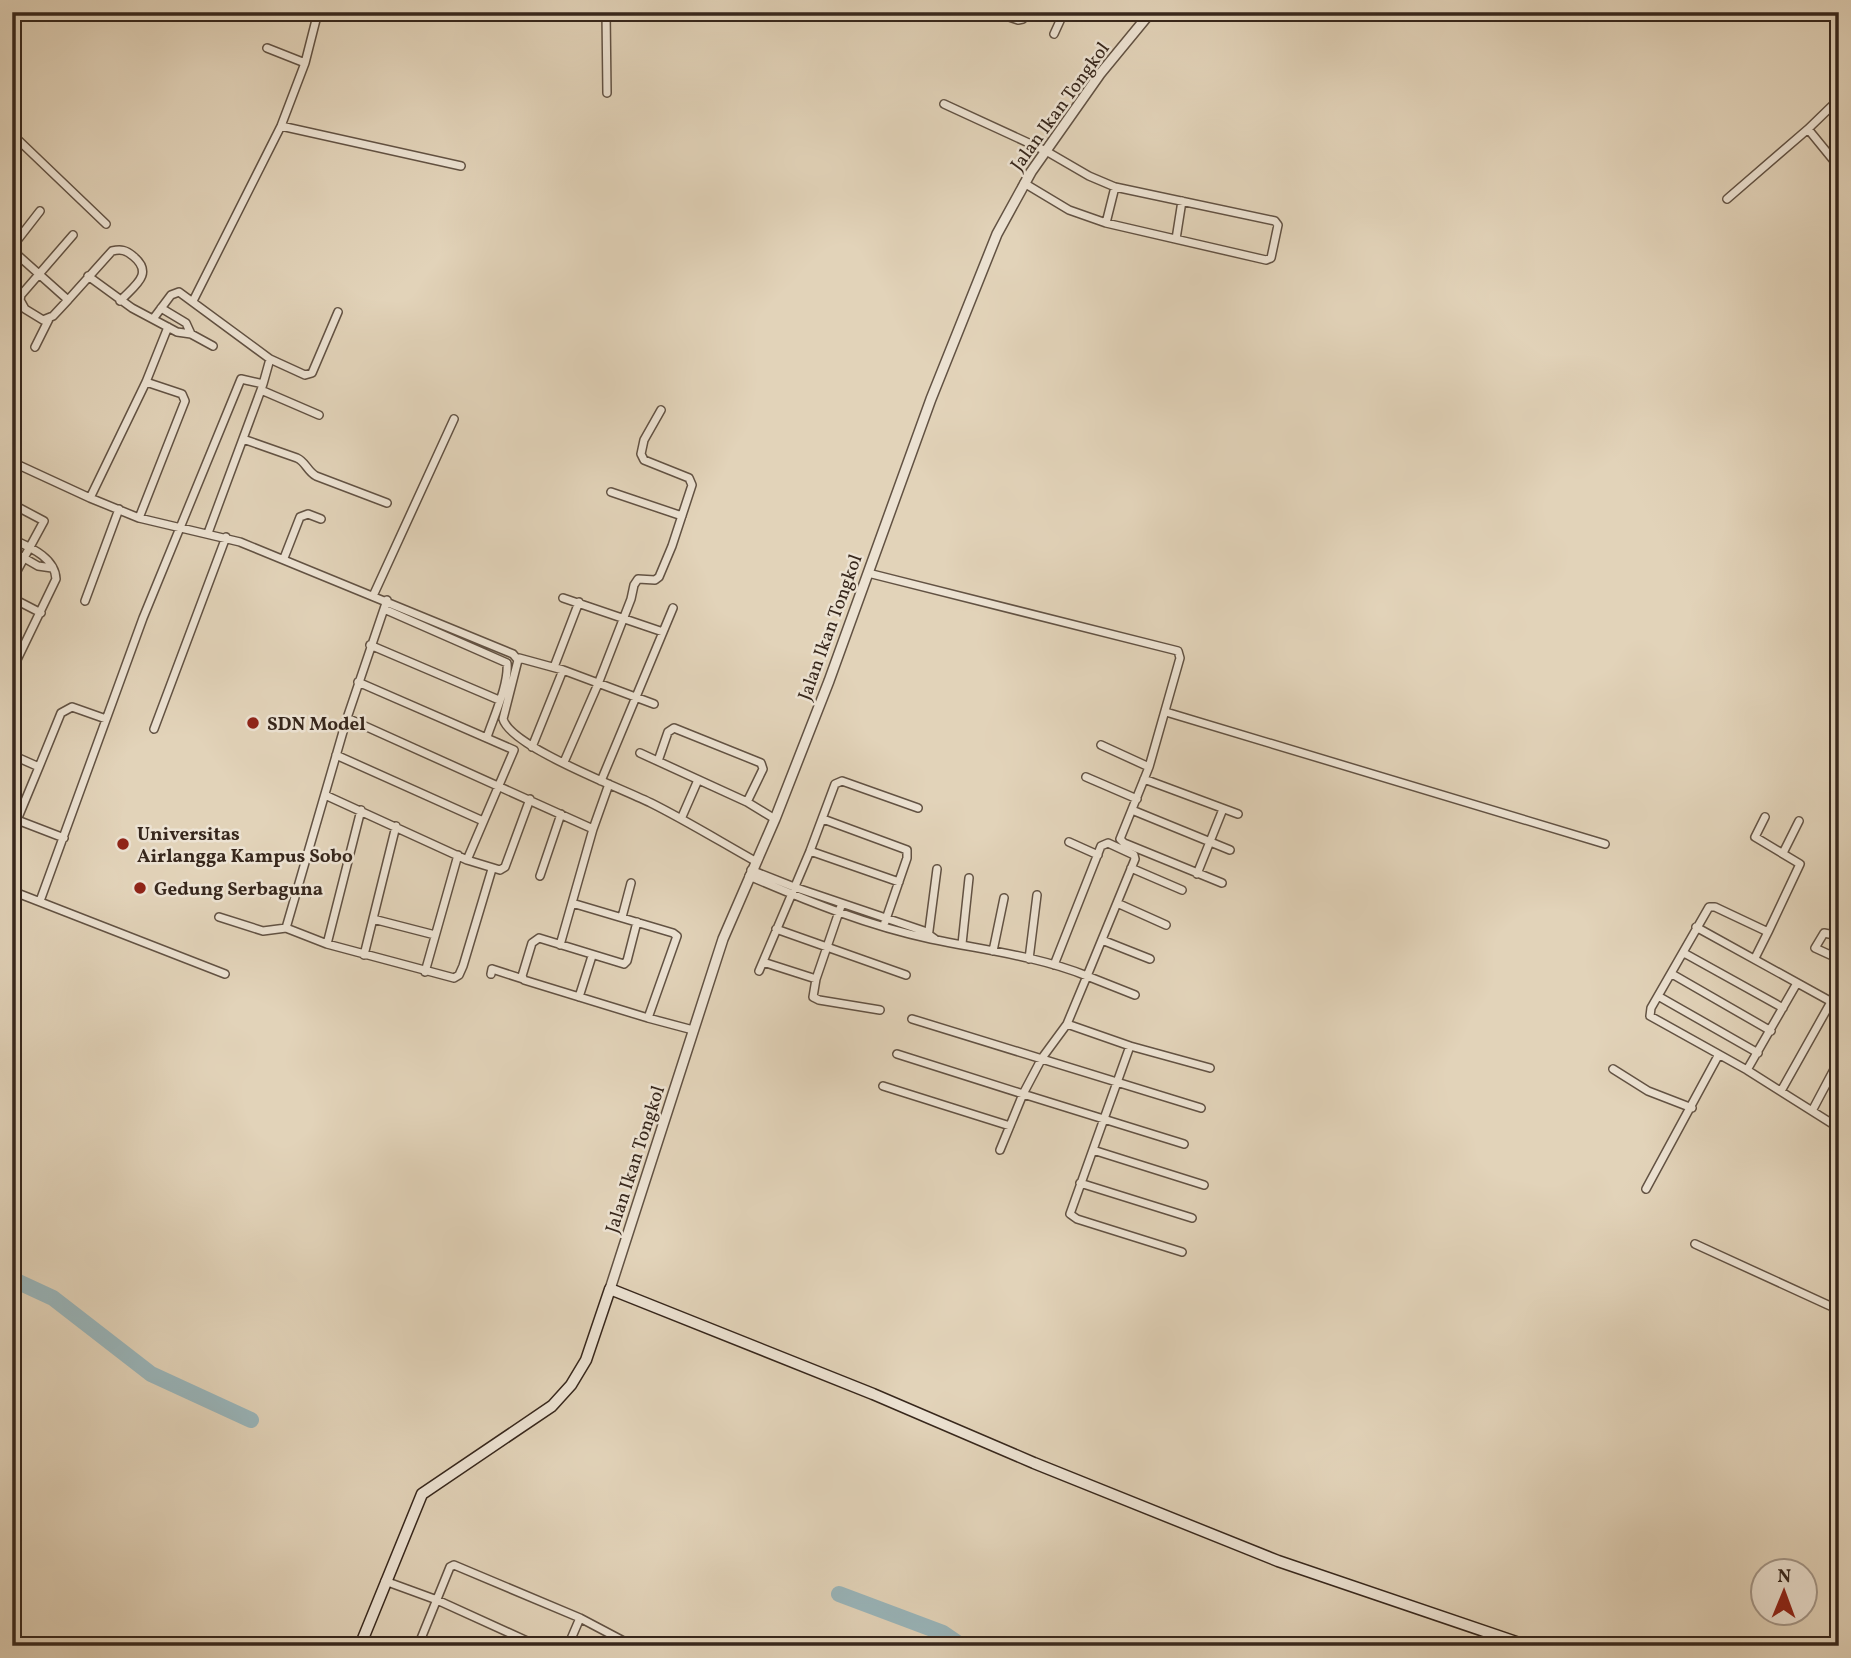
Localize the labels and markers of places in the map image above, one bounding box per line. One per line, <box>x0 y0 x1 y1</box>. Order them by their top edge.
place label: SDN Model <box>267 712 366 738</box>
marker: SDN Model <box>245 715 261 731</box>
place label: Universitas Airlangga Kampus Sobo <box>137 822 353 870</box>
marker: Universitas Airlangga Kampus Sobo <box>115 836 131 852</box>
place label: Gedung Serbaguna <box>154 877 323 903</box>
marker: Gedung Serbaguna <box>132 880 148 896</box>

